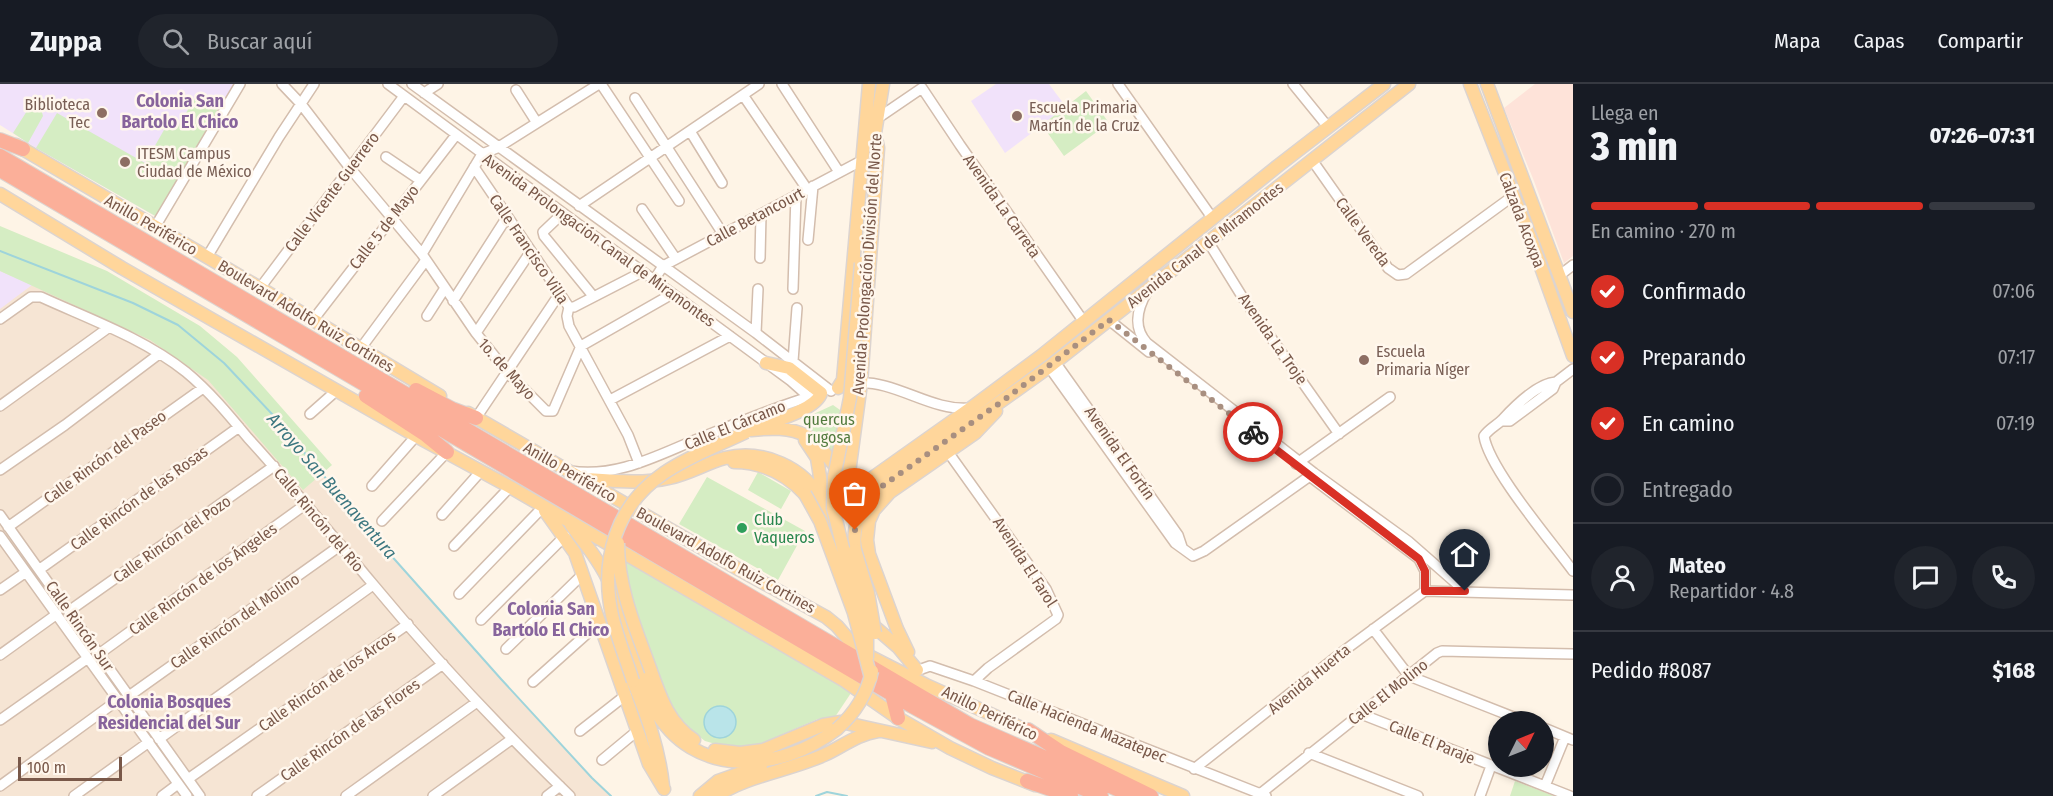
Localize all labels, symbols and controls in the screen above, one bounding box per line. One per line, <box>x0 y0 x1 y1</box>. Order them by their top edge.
search box <box>138 14 558 68</box>
text: Zuppa <box>30 25 102 58</box>
icon: search <box>159 25 192 58</box>
text: Buscar aquí <box>207 28 312 55</box>
text: Mapa <box>1774 28 1821 54</box>
text: Capas <box>1854 28 1904 54</box>
text: Compartir <box>1937 28 2023 54</box>
district label: Colonia San Bartolo El Chico <box>122 90 239 133</box>
place label: Biblioteca Tec <box>25 95 90 132</box>
place label: Escuela Primaria Martín de la Cruz <box>1029 98 1139 135</box>
text: Llega en <box>1591 101 1659 125</box>
marker: Biblioteca Tec <box>95 106 109 120</box>
marker: Escuela Primaria Martín de la Cruz <box>1010 109 1024 123</box>
text: 07:26–07:31 <box>1930 122 2035 149</box>
text: 3 min <box>1591 124 1678 170</box>
street label: Calle Vicente Guerrero <box>281 128 383 256</box>
street label: Avenida Prolongación División del Norte <box>848 132 886 395</box>
place label: ITESM Campus Ciudad de México <box>137 144 252 181</box>
street label: Avenida Prolongación Canal de Miramontes <box>479 149 719 331</box>
street label: Avenida La Carreta <box>959 151 1045 262</box>
marker: ITESM Campus Ciudad de México <box>118 155 132 169</box>
street label: Calzada Acoxpa <box>1495 170 1549 271</box>
street label: Avenida Canal de Miramontes <box>1123 178 1287 312</box>
street label: Calle 5 de Mayo <box>345 181 423 273</box>
street label: Calle Betancourt <box>703 183 808 251</box>
street label: Calle Francisco Villa <box>485 190 573 308</box>
street label: Anillo Periférico <box>101 191 201 259</box>
street label: Calle Vereda <box>1332 194 1395 270</box>
text: En camino · 270 m <box>1591 219 1736 243</box>
street label: Boulevard Adolfo Ruiz Cortines <box>215 256 397 376</box>
icon: check <box>1591 275 1624 308</box>
text: Confirmado <box>1642 278 1746 305</box>
text: 07:06 <box>1992 279 2035 303</box>
street label: Avenida La Troje <box>1235 290 1312 388</box>
street label: 1o. de Mayo <box>474 334 540 404</box>
icon: check <box>1591 341 1624 374</box>
place label: Escuela Primaria Níger <box>1376 342 1470 379</box>
text: Preparando <box>1642 344 1746 371</box>
text: 07:17 <box>1998 345 2035 369</box>
marker: Escuela Primaria Níger <box>1357 353 1371 367</box>
street label: Calle El Cárcamo <box>682 396 788 454</box>
courier <box>1223 402 1283 462</box>
street label: Avenida El Fortín <box>1081 403 1159 503</box>
street label: Calle Rincón del Paseo <box>40 406 170 508</box>
icon: check <box>1591 407 1624 440</box>
water label: Arroyo San Buenaventura <box>262 408 401 564</box>
park label: quercus rugosa <box>803 410 855 447</box>
text: En camino <box>1642 410 1734 437</box>
text: 07:19 <box>1996 411 2035 435</box>
icon: bike <box>1237 416 1270 449</box>
street label: Anillo Periférico <box>520 438 620 506</box>
street label: Calle Rincón de las Rosas <box>67 442 211 554</box>
street label: Calle Rincón del Río <box>270 464 368 576</box>
pin <box>829 468 880 530</box>
text: Entregado <box>1642 476 1733 503</box>
icon: bag <box>838 477 871 510</box>
street label: Calle Rincón del Pozo <box>109 491 235 587</box>
street label: Boulevard Adolfo Ruiz Cortines <box>633 503 819 617</box>
place label: Club Vaqueros <box>754 510 815 547</box>
street label: Avenida El Farol <box>989 514 1061 610</box>
street label: Calle Rincón de los Ángeles <box>125 519 281 639</box>
marker: Club Vaqueros <box>735 521 749 535</box>
pin <box>1439 529 1490 591</box>
icon: home <box>1448 538 1481 571</box>
button: person <box>1591 546 1654 609</box>
button: chat <box>1894 546 1957 609</box>
button: phone <box>1972 546 2035 609</box>
text: Mateo <box>1669 552 1726 579</box>
street label: Calle Rincón del Molino <box>167 569 303 673</box>
street label: Calle Rincón Sur <box>42 577 118 675</box>
text: Repartidor · 4.8 <box>1669 579 1794 603</box>
district label: Colonia San Bartolo El Chico <box>493 598 610 641</box>
street label: Calle Rincón de los Arcos <box>255 626 399 735</box>
street label: Avenida Huerta <box>1264 640 1354 718</box>
street label: Calle El Molino <box>1344 655 1432 729</box>
text: Pedido #8087 <box>1591 657 1711 684</box>
text: $168 <box>1992 657 2035 684</box>
street label: Calle Rincón de las Flores <box>277 675 424 785</box>
street label: Anillo Periférico <box>939 682 1041 744</box>
street label: Calle Hacienda Mazatepec <box>1005 685 1169 767</box>
district label: Colonia Bosques Residencial del Sur <box>98 691 241 734</box>
north arrow <box>1488 711 1554 777</box>
map controls <box>1488 711 1554 777</box>
street label: Calle El Paraje <box>1386 716 1478 768</box>
scale bar <box>18 754 122 782</box>
text: 100 m <box>27 758 66 777</box>

